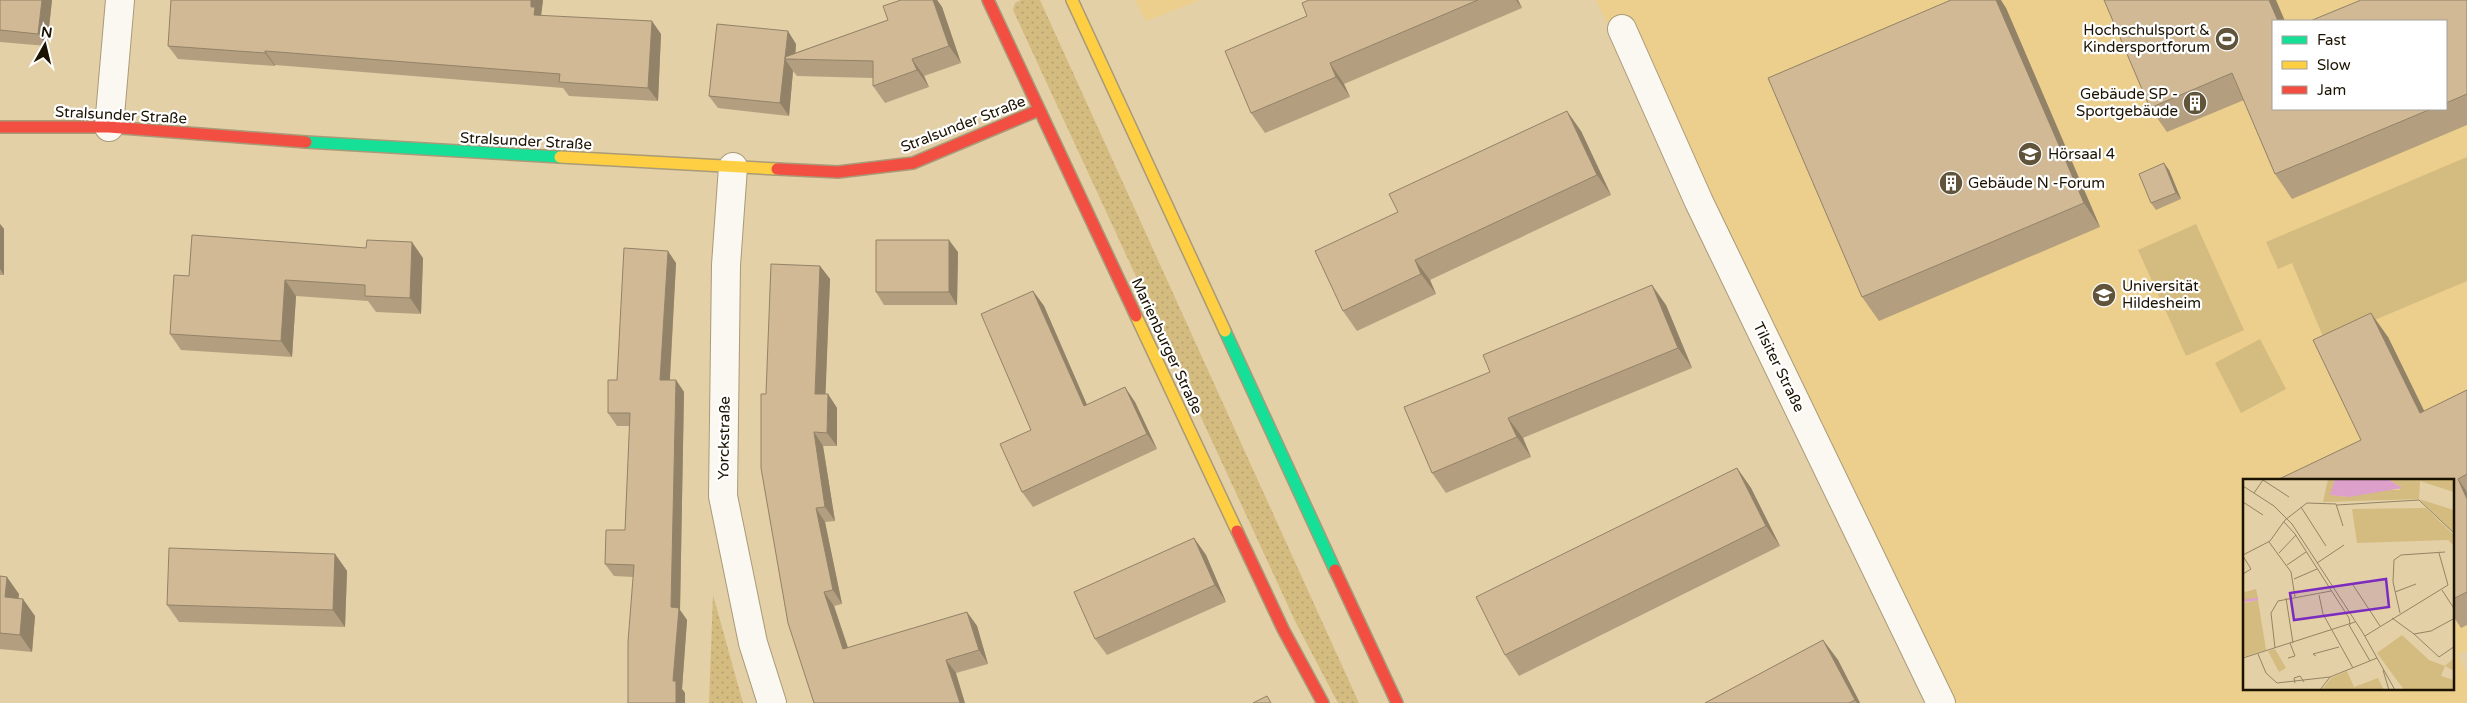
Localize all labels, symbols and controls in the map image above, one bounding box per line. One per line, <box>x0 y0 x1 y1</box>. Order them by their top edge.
north arrow <box>20 20 70 70</box>
legend <box>2272 20 2447 110</box>
place label: Hochschulsport & Kindersportforum <box>2083 21 2210 56</box>
text: N <box>40 23 53 42</box>
sports icon: Hochschulsport & Kindersportforum <box>2214 26 2240 52</box>
text: Fast <box>2317 31 2347 49</box>
text: Slow <box>2317 56 2351 74</box>
text: Jam <box>2317 81 2346 99</box>
place label: Gebäude SP - Sportgebäude <box>2076 85 2178 120</box>
building icon: Gebäude SP - Sportgebäude <box>2182 90 2208 116</box>
street label: Stralsunder Straße <box>898 92 1028 156</box>
street label: Stralsunder Straße <box>55 103 187 127</box>
street label: Stralsunder Straße <box>460 129 592 153</box>
school or university icon: Hörsaal 4 <box>2017 141 2043 167</box>
place label: Hörsaal 4 <box>2048 145 2115 163</box>
building icon: Gebäude N -Forum <box>1938 170 1964 196</box>
place label: Gebäude N -Forum <box>1968 174 2105 192</box>
street label: Marienburger Straße <box>1128 275 1206 417</box>
place label: Universität Hildesheim <box>2122 277 2201 312</box>
school or university icon: Universität Hildesheim <box>2091 282 2117 308</box>
street label: Tilsiter Straße <box>1750 319 1808 415</box>
street label: Yorckstraße <box>714 396 734 480</box>
inset map <box>2243 479 2454 690</box>

